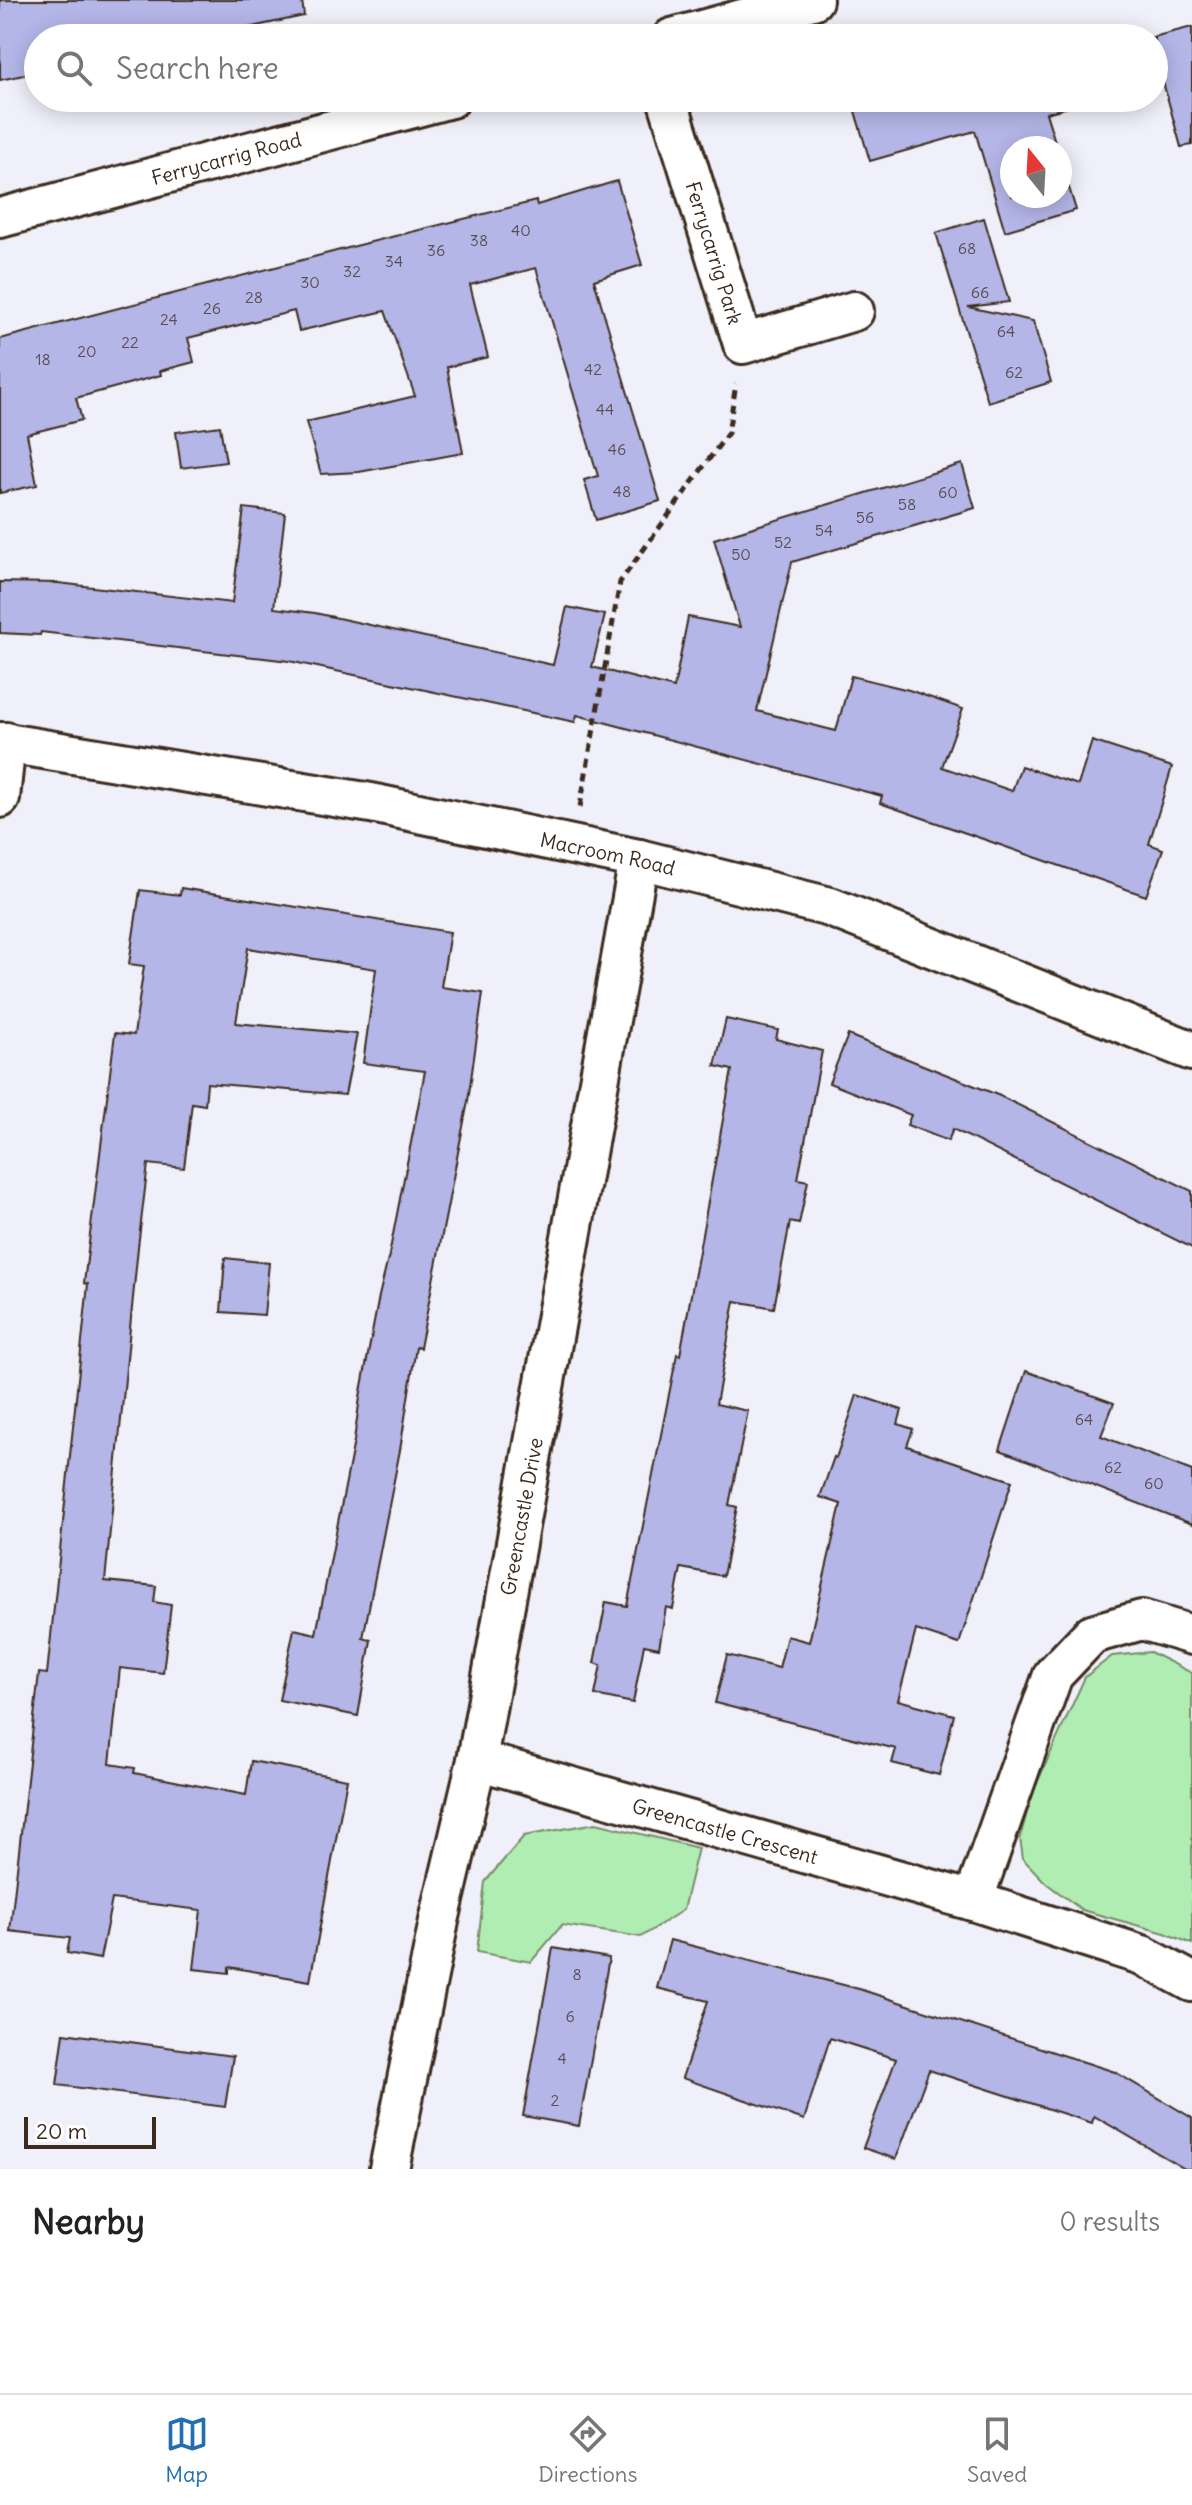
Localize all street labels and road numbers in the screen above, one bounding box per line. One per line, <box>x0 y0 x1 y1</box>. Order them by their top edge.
street label: Ferrycarrig Road <box>149 126 304 190</box>
street label: Ferrycarrig Park <box>681 178 749 327</box>
street label: Macroom Road <box>538 826 678 880</box>
street label: Greencastle Drive <box>494 1435 547 1597</box>
street label: Greencastle Crescent <box>630 1792 821 1869</box>

